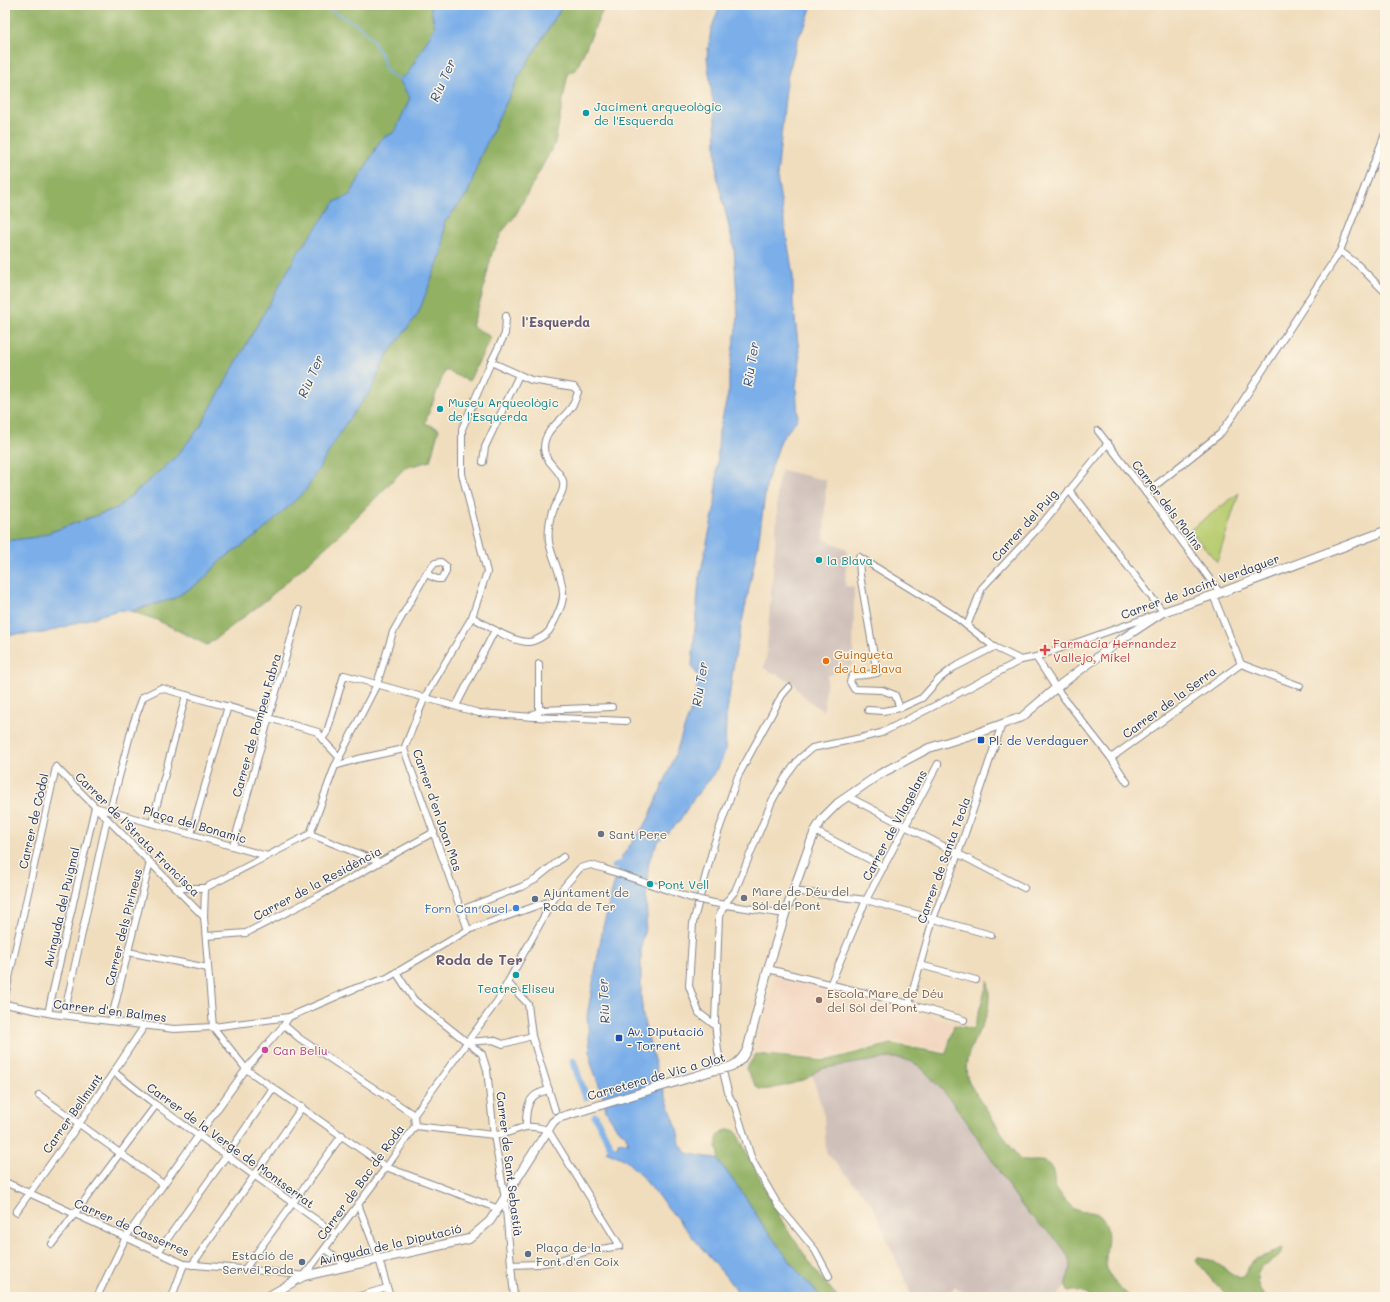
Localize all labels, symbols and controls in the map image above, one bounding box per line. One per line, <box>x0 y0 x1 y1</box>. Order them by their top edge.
water label: Riu Ter <box>425 55 459 104</box>
place label: Jaciment arqueològic de l'Esquerda <box>594 98 722 128</box>
marker: Jaciment arqueològic de l'Esquerda <box>581 108 591 118</box>
district label: l'Esquerda <box>522 313 590 330</box>
water label: Riu Ter <box>738 340 762 388</box>
water label: Riu Ter <box>293 351 327 400</box>
place label: Museu Arqueològic de l'Esquerda <box>448 394 559 424</box>
marker: Museu Arqueològic de l'Esquerda <box>435 404 445 414</box>
street label: Carrer dels Molins <box>1129 457 1207 553</box>
street label: Carrer del Puig <box>987 486 1061 564</box>
street label: Carrer de Jacint Verdaguer <box>1118 550 1282 622</box>
place label: la Blava <box>827 552 873 568</box>
marker: la Blava <box>814 555 824 565</box>
place label: Farmàcia Hernandez Vallejo, Mikel <box>1053 635 1177 665</box>
marker: Farmàcia Hernandez Vallejo, Mikel <box>1040 645 1050 655</box>
place label: Guingueta de La Blava <box>834 646 902 676</box>
street label: Carrer de Pompeu Fabra <box>228 651 284 799</box>
marker: Guingueta de La Blava <box>821 656 831 666</box>
water label: Riu Ter <box>687 660 711 708</box>
street label: Carrer de la Serra <box>1119 663 1219 741</box>
place label: Pl. de Verdaguer <box>989 732 1089 748</box>
marker: Pl. de Verdaguer <box>976 735 986 745</box>
street label: Carrer d'en Joan Mas <box>410 747 466 873</box>
street label: Carrer de Vilagelans <box>858 767 930 883</box>
street label: Carrer de l'Strata Francisca <box>72 768 204 900</box>
street label: Carrer de Còdol <box>14 772 52 870</box>
street label: Carrer de Santa Tecla <box>913 795 973 925</box>
street label: Plaça del Bonamic <box>141 802 249 846</box>
place label: Sant Pere <box>609 826 667 842</box>
marker: Sant Pere <box>596 829 606 839</box>
street label: Carrer de la Residència <box>250 842 384 924</box>
street label: Avinguda del Puigmal <box>39 845 83 969</box>
street label: Carrer dels Pirineus <box>101 867 145 987</box>
place label: Pont Vell <box>658 876 709 892</box>
marker: Pont Vell <box>645 879 655 889</box>
place label: Mare de Déu del Sòl del Pont <box>752 883 849 913</box>
place label: Ajuntament de Roda de Ter <box>543 884 629 914</box>
marker: Mare de Déu del Sòl del Pont <box>739 893 749 903</box>
marker: Ajuntament de Roda de Ter <box>530 894 540 904</box>
place label: Forn Can Quel <box>425 900 508 916</box>
marker: Forn Can Quel <box>511 903 521 913</box>
district label: Roda de Ter <box>436 950 522 969</box>
marker: Teatre Eliseu <box>511 970 521 980</box>
water label: Riu Ter <box>593 977 613 1024</box>
place label: Teatre Eliseu <box>477 980 555 996</box>
place label: Escola Mare de Déu del Sòl del Pont <box>827 985 944 1015</box>
street label: Carrer d'en Balmes <box>52 995 168 1025</box>
marker: Escola Mare de Déu del Sòl del Pont <box>814 995 824 1005</box>
place label: Av. Diputació - Torrent <box>627 1023 704 1053</box>
marker: Av. Diputació - Torrent <box>614 1033 624 1043</box>
place label: Can Beliu <box>273 1042 328 1058</box>
marker: Can Beliu <box>260 1045 270 1055</box>
street label: Carretera de Vic a Olot <box>585 1049 727 1103</box>
street label: Carrer Bellmunt <box>38 1070 106 1156</box>
street label: Carrer de la Verge de Montserrat <box>144 1079 318 1211</box>
street label: Carrer de Sant Sebastià <box>493 1091 527 1237</box>
street label: Carrer de Bac de Roda <box>313 1121 407 1243</box>
street label: Carrer de Casserres <box>72 1194 192 1260</box>
street label: Avinguda de la Diputació <box>317 1220 463 1268</box>
place label: Plaça de la Font d'en Coix <box>536 1239 619 1269</box>
place label: Estació de Servei Roda <box>223 1247 294 1277</box>
marker: Plaça de la Font d'en Coix <box>523 1249 533 1259</box>
marker: Estació de Servei Roda <box>297 1257 307 1267</box>

